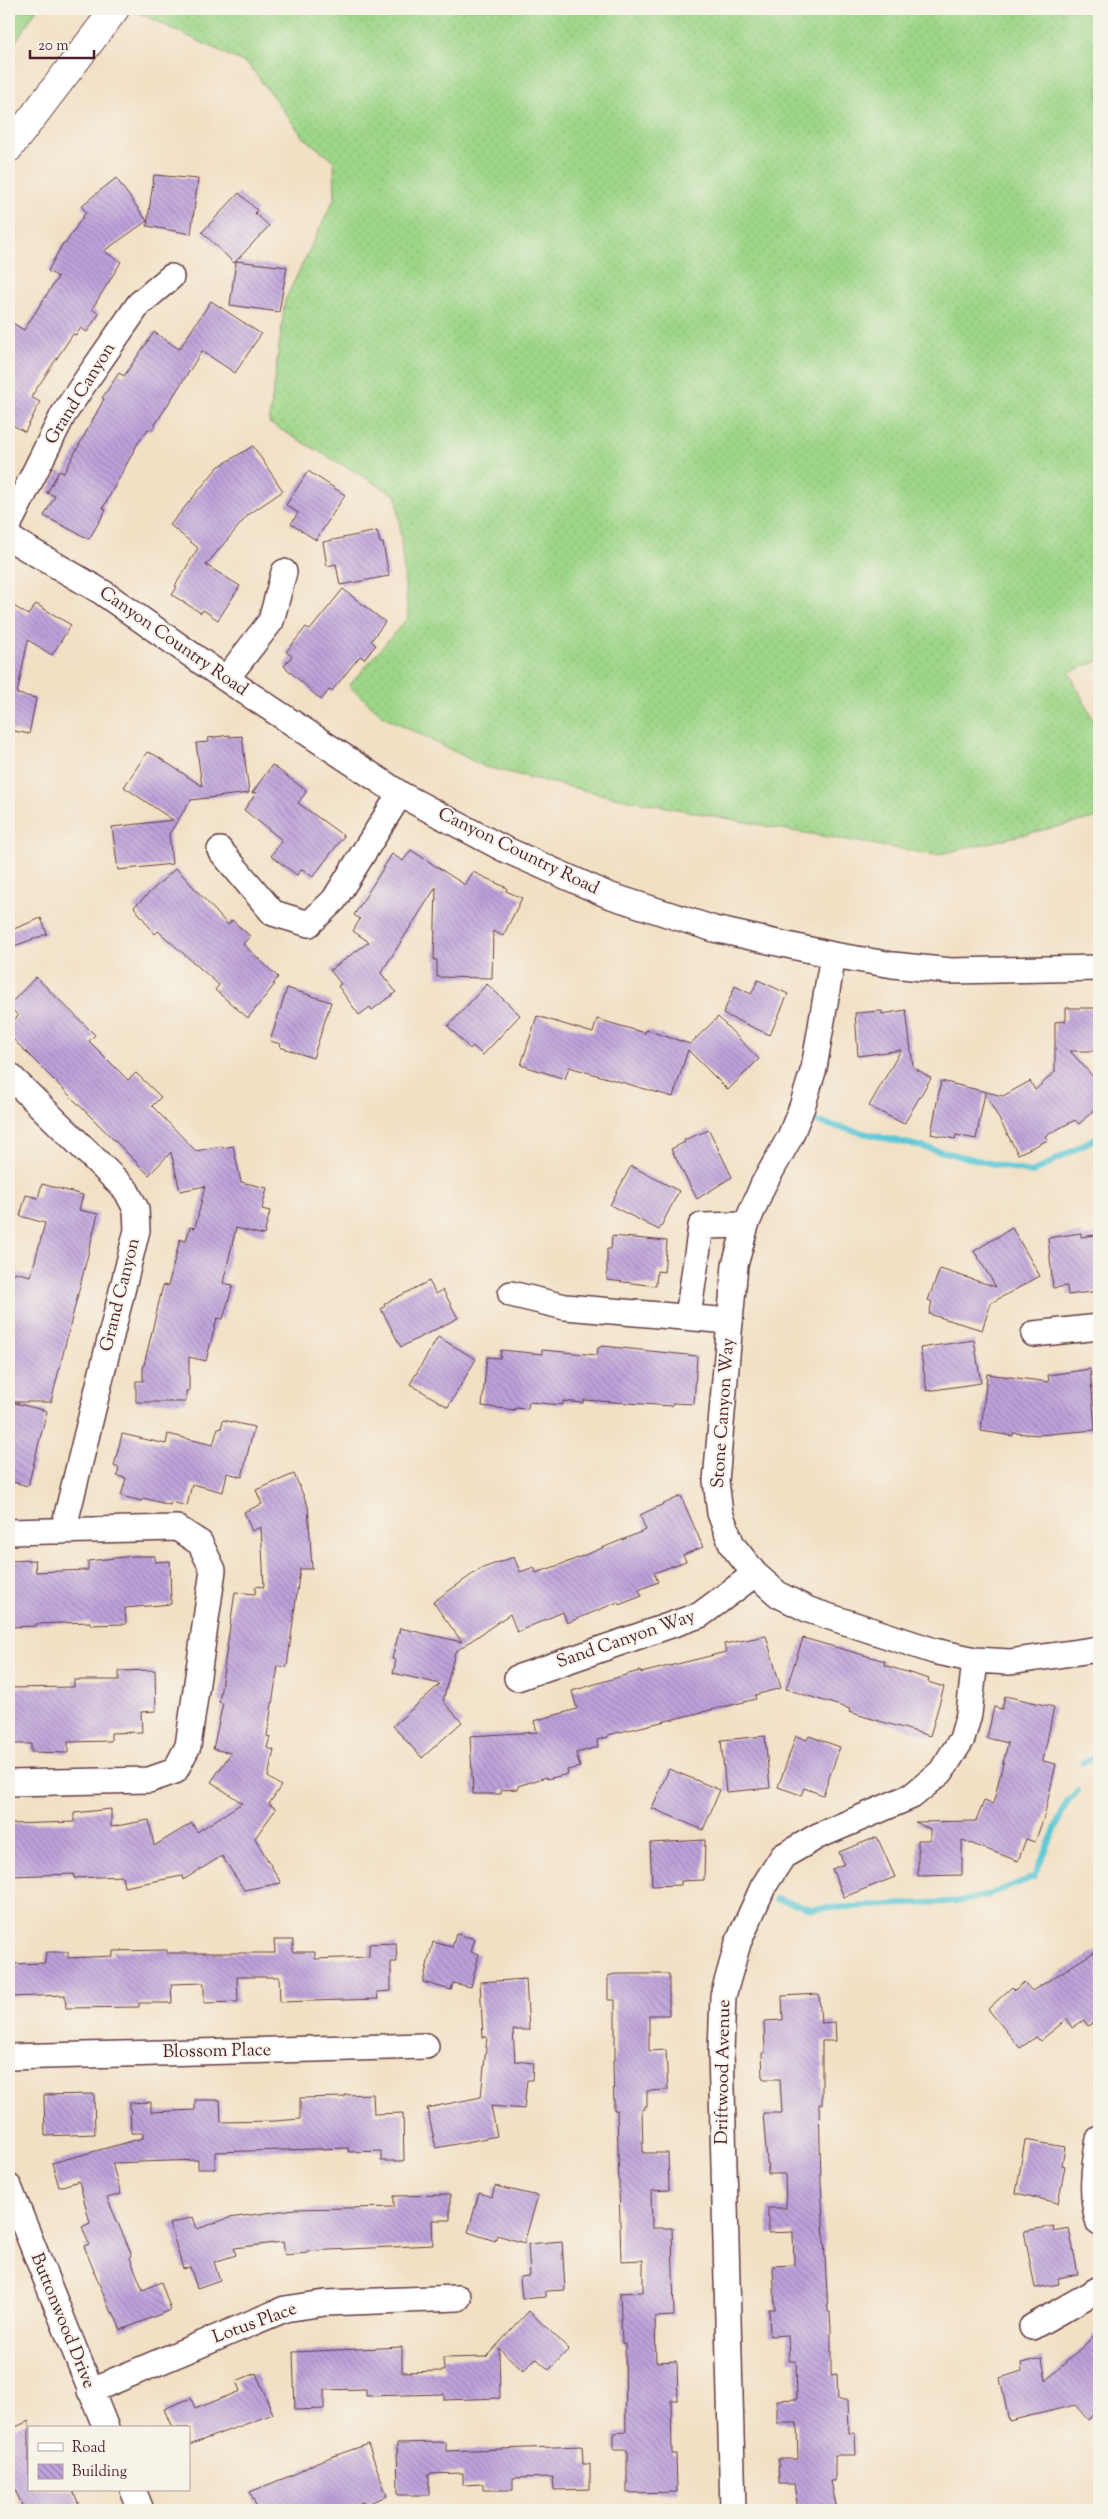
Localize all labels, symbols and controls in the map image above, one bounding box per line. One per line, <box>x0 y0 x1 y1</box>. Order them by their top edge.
scale bar <box>30 28 94 60</box>
text: 20 m <box>38 36 69 57</box>
street label: Grand Canyon <box>39 338 123 450</box>
street label: Canyon Country Road <box>93 581 253 703</box>
street label: Canyon Country Road <box>433 802 603 902</box>
street label: Grand Canyon <box>94 1235 148 1354</box>
street label: Stone Canyon Way <box>706 1337 742 1489</box>
street label: Sand Canyon Way <box>553 1604 699 1676</box>
street label: Driftwood Avenue <box>710 1999 738 2145</box>
street label: Blossom Place <box>163 2038 271 2066</box>
street label: Buttonwood Drive <box>23 2249 101 2393</box>
street label: Lotus Place <box>209 2297 301 2351</box>
legend <box>28 2426 190 2492</box>
text: Road <box>72 2438 106 2459</box>
text: Building <box>72 2462 127 2483</box>

